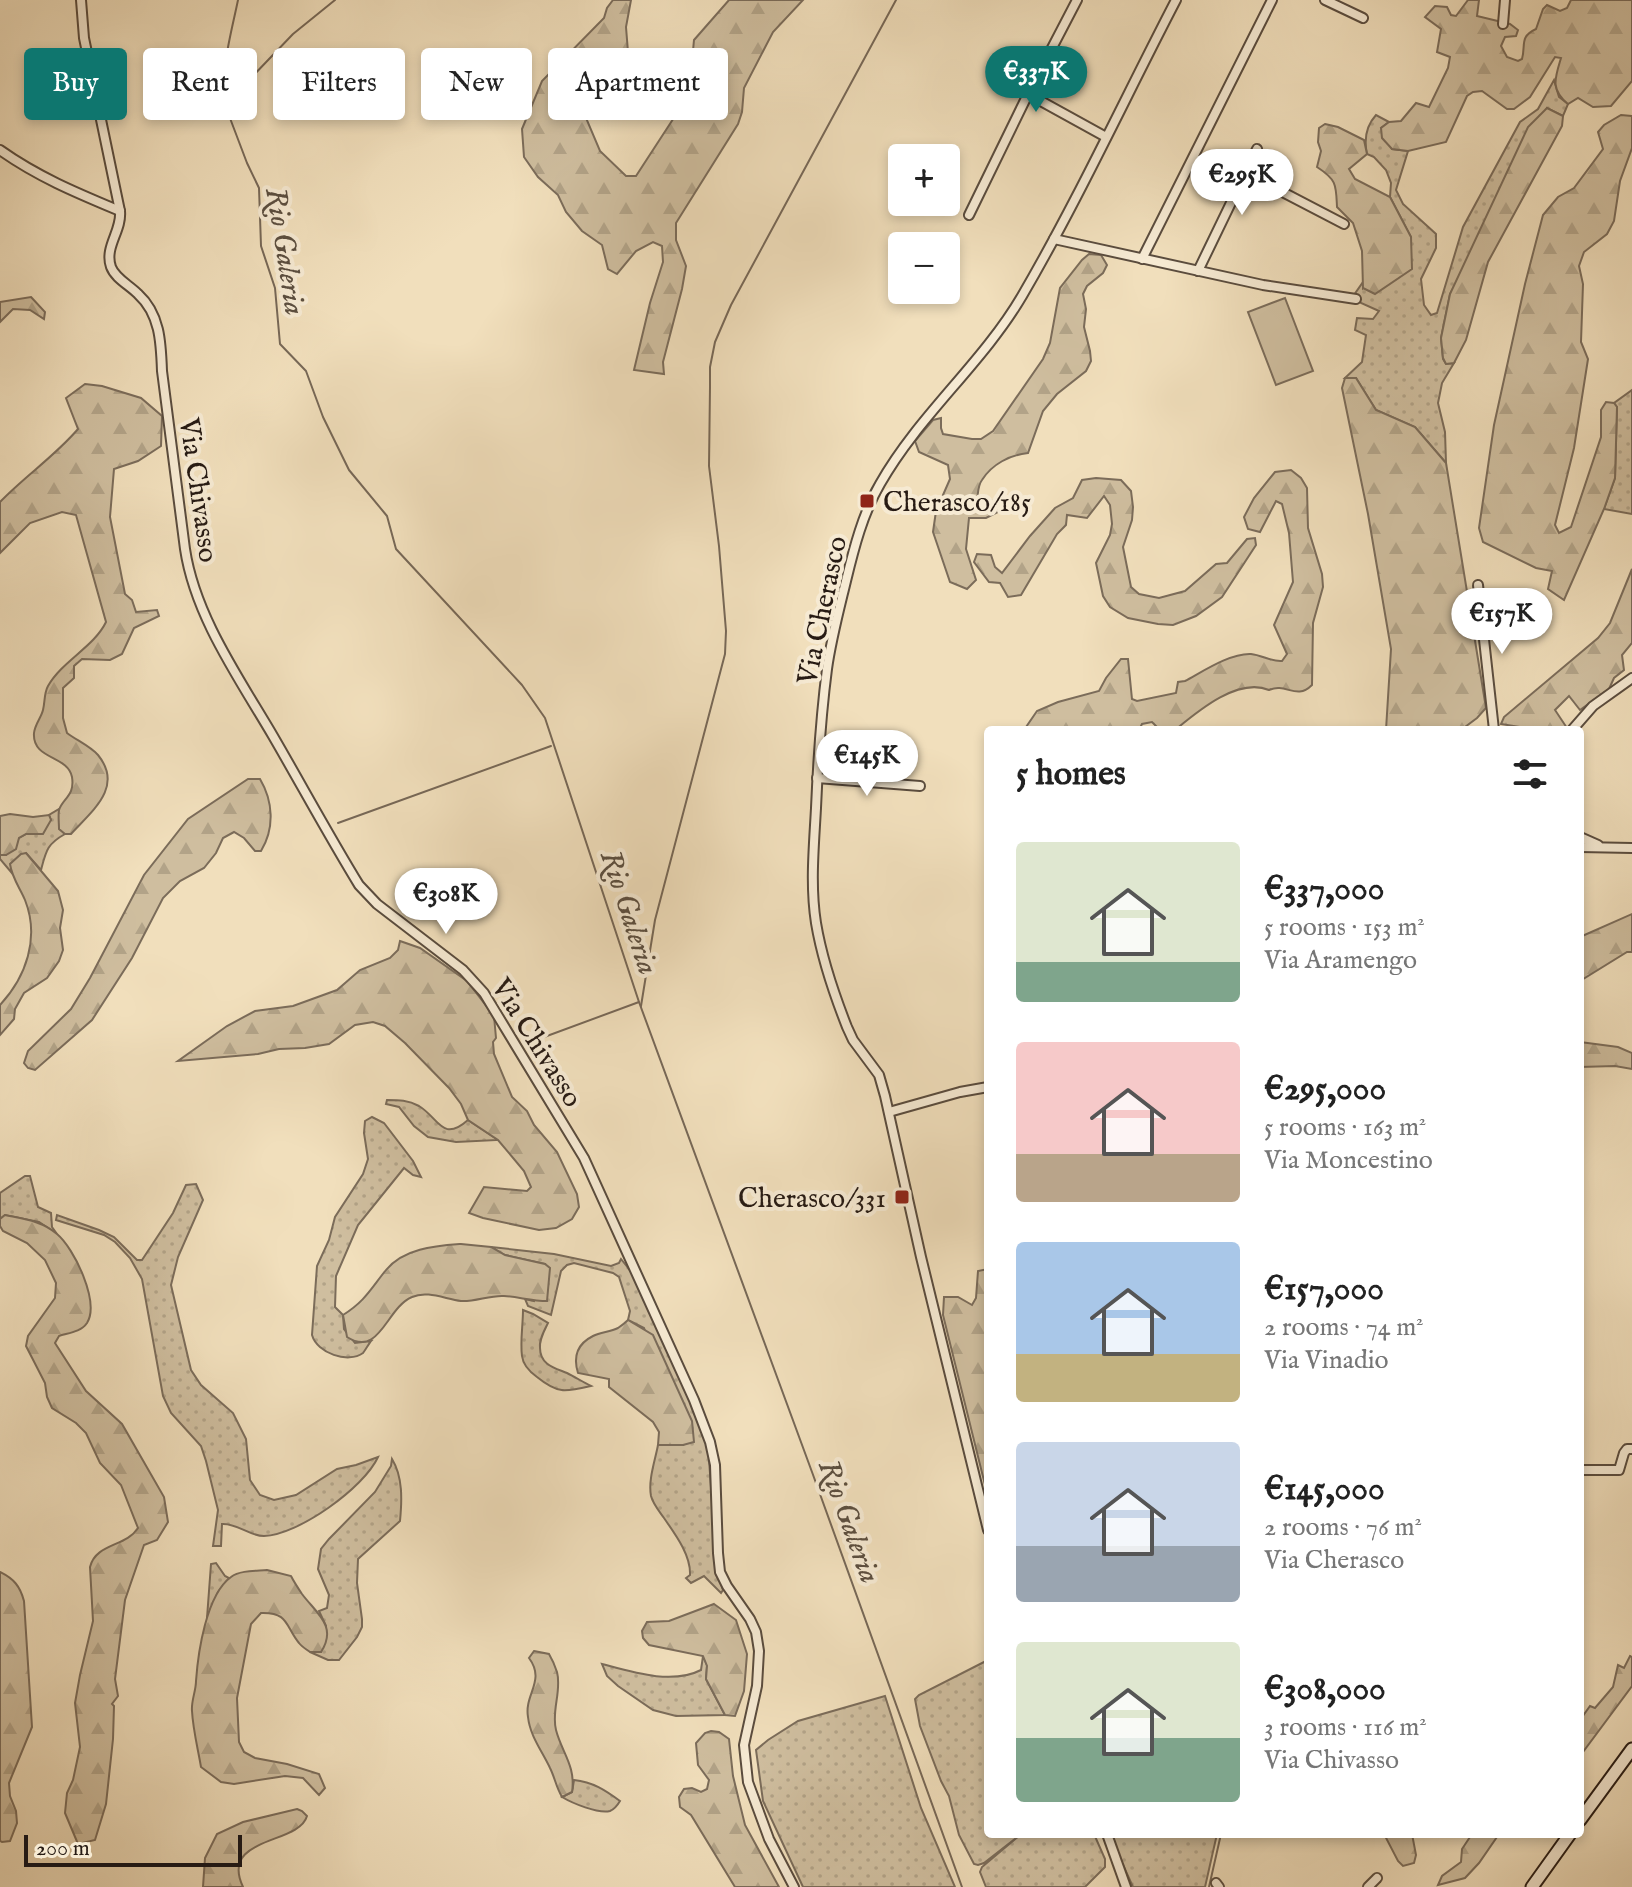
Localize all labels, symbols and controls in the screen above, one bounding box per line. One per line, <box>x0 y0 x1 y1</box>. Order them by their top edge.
pin: €337K <box>980 46 1092 114</box>
chip: Buy <box>24 48 127 120</box>
chip: Rent <box>143 48 257 120</box>
chip: Filters <box>273 48 405 120</box>
chip: New <box>421 48 532 120</box>
chip: Apartment <box>548 48 728 120</box>
text: €337K <box>1003 55 1069 88</box>
map controls <box>888 144 960 304</box>
button: + <box>888 144 960 216</box>
pin: €295K <box>1186 149 1298 217</box>
text: €295K <box>1208 158 1276 191</box>
water label: Rio Galeria <box>255 185 313 318</box>
button: − <box>888 232 960 304</box>
street label: Via Chivasso <box>170 415 225 565</box>
place label: Cherasco/185 <box>883 486 1031 521</box>
marker: Cherasco/185 <box>858 492 876 510</box>
street label: Via Cherasco <box>790 533 856 689</box>
pin: €157K <box>1446 588 1558 656</box>
text: €157K <box>1469 597 1535 630</box>
pin: €145K <box>811 730 923 798</box>
text: €145K <box>834 739 900 772</box>
icon: filters <box>1508 752 1552 796</box>
text: 5 homes <box>1016 753 1126 796</box>
water label: Rio Galeria <box>590 846 666 980</box>
pin: €308K <box>390 868 502 936</box>
text: €337,000 <box>1264 868 1384 911</box>
icon: home <box>1080 874 1176 970</box>
text: €308K <box>413 877 479 910</box>
text: 5 rooms · 153 m² <box>1264 911 1425 944</box>
text: Via Aramengo <box>1264 944 1417 977</box>
street label: Via Chivasso <box>482 972 589 1114</box>
text: €295,000 <box>1264 1068 1386 1111</box>
icon: home <box>1080 1074 1176 1170</box>
text: 5 rooms · 163 m² <box>1264 1111 1426 1144</box>
text: Via Moncestino <box>1264 1144 1433 1177</box>
place label: Cherasco/331 <box>738 1182 886 1217</box>
marker: Cherasco/331 <box>893 1188 911 1206</box>
text: €157,000 <box>1264 1268 1384 1311</box>
icon: home <box>1080 1274 1176 1370</box>
text: 2 rooms · 74 m² <box>1264 1311 1424 1344</box>
text: Via Vinadio <box>1264 1344 1389 1377</box>
water label: Rio Galeria <box>808 1455 888 1589</box>
text: €145,000 <box>1264 1468 1385 1511</box>
icon: home <box>1080 1474 1176 1570</box>
text: 2 rooms · 76 m² <box>1264 1511 1422 1544</box>
text: Via Cherasco <box>1264 1544 1404 1577</box>
text: €308,000 <box>1264 1668 1386 1711</box>
icon: home <box>1080 1674 1176 1770</box>
text: 3 rooms · 116 m² <box>1264 1711 1427 1744</box>
text: Via Chivasso <box>1264 1744 1399 1777</box>
scale bar <box>24 1831 242 1867</box>
text: 200 m <box>36 1835 90 1863</box>

